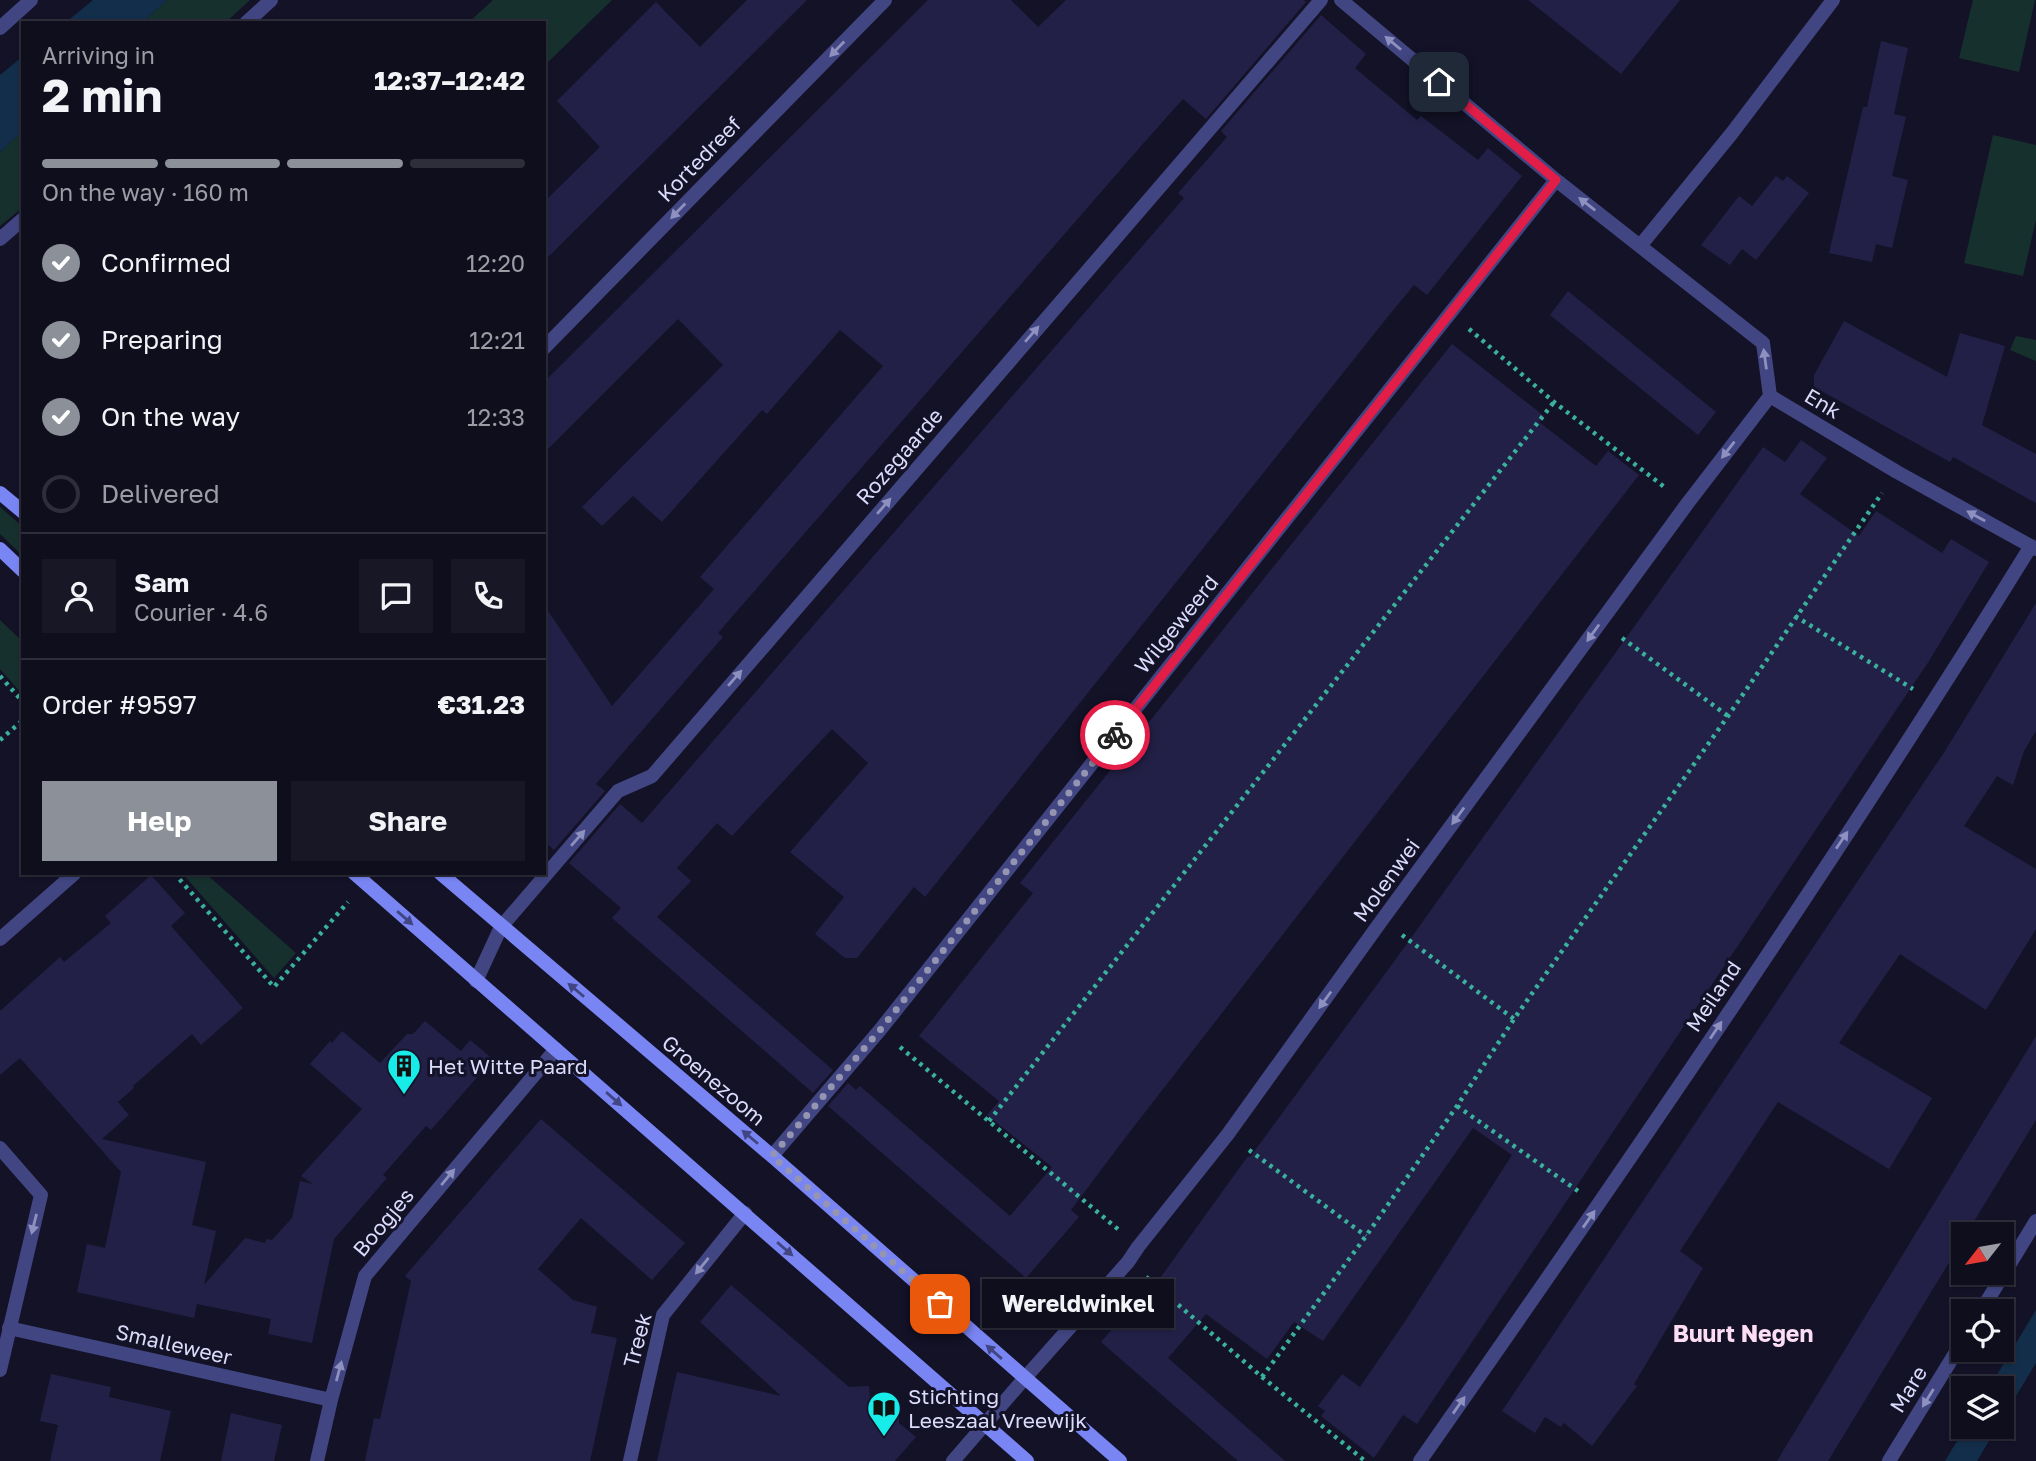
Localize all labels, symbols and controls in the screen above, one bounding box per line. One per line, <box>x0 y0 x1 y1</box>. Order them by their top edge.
one-way arrow <box>1384 36 1401 51</box>
text: Arriving in <box>42 41 155 69</box>
one-way arrow <box>829 41 845 57</box>
pin <box>1409 52 1469 112</box>
icon: home <box>1420 63 1458 101</box>
text: 12:37–12:42 <box>374 65 525 96</box>
text: 2 min <box>42 67 162 122</box>
street label: Kortedreef <box>652 111 746 207</box>
text: On the way · 160 m <box>42 178 249 206</box>
one-way arrow <box>1578 197 1596 212</box>
one-way arrow <box>670 203 687 219</box>
icon: check <box>42 244 80 282</box>
text: Confirmed <box>101 247 231 278</box>
text: 12:20 <box>466 249 525 277</box>
icon: check <box>42 321 80 359</box>
text: Preparing <box>101 324 223 355</box>
one-way arrow <box>1024 325 1039 342</box>
text: 12:21 <box>469 326 525 354</box>
one-way arrow <box>1759 347 1770 369</box>
street label: Enk <box>1800 382 1846 424</box>
icon: check <box>42 398 80 436</box>
text: On the way <box>101 401 240 432</box>
street label: Rozegaarde <box>850 402 948 510</box>
text: 12:33 <box>467 403 525 431</box>
one-way arrow <box>1722 441 1736 459</box>
text: Delivered <box>101 478 220 509</box>
one-way arrow <box>876 497 892 515</box>
one-way arrow <box>1967 510 1986 522</box>
button: person <box>42 559 116 633</box>
button: chat <box>359 559 433 633</box>
button: phone <box>451 559 525 633</box>
text: Sam <box>134 567 189 598</box>
street label: Wilgeweerd <box>1128 569 1224 679</box>
text: Courier · 4.6 <box>134 598 268 626</box>
one-way arrow <box>1587 624 1601 642</box>
one-way arrow <box>727 669 743 687</box>
text: Order #9597 <box>42 689 197 720</box>
text: €31.23 <box>437 689 525 720</box>
courier <box>1080 700 1150 770</box>
icon: bike <box>1096 716 1134 754</box>
button: Help <box>42 781 277 861</box>
button: Share <box>291 781 525 861</box>
one-way arrow <box>1452 807 1466 825</box>
one-way arrow <box>570 830 585 847</box>
one-way arrow <box>1835 831 1848 850</box>
street label: Molenwei <box>1347 833 1425 927</box>
one-way arrow <box>396 910 414 926</box>
street label: Meiland <box>1680 955 1746 1037</box>
one-way arrow <box>567 982 585 998</box>
one-way arrow <box>1318 991 1332 1009</box>
one-way arrow <box>1709 1020 1722 1039</box>
street label: Groenezoom <box>657 1029 771 1131</box>
building icon: Het Witte Paard <box>385 1047 423 1096</box>
place label: Het Witte Paard <box>428 1053 588 1079</box>
one-way arrow <box>605 1091 622 1107</box>
one-way arrow <box>741 1130 758 1145</box>
one-way arrow <box>440 1169 455 1186</box>
street label: Boogjes <box>347 1183 419 1261</box>
one-way arrow <box>1582 1210 1596 1228</box>
one-way arrow <box>28 1213 39 1235</box>
north arrow <box>1951 1222 2014 1284</box>
map controls <box>1951 1222 2014 1439</box>
one-way arrow <box>777 1241 794 1256</box>
one-way arrow <box>695 1258 710 1275</box>
pin <box>910 1274 970 1334</box>
callout: Wereldwinkel <box>982 1280 1174 1328</box>
icon: bag <box>921 1285 959 1323</box>
text: Wereldwinkel <box>1002 1289 1154 1317</box>
button: locate <box>1951 1299 2014 1362</box>
street label: Treek <box>617 1310 657 1370</box>
street label: Smalleweer <box>113 1318 235 1370</box>
district label: Buurt Negen <box>1673 1319 1813 1347</box>
one-way arrow <box>985 1344 1003 1360</box>
one-way arrow <box>334 1360 344 1381</box>
street label: Mare <box>1884 1361 1932 1417</box>
button: layers <box>1951 1376 2014 1439</box>
place label: Stichting Leeszaal Vreewijk <box>908 1383 1087 1433</box>
one-way arrow <box>1921 1388 1934 1407</box>
library icon: Stichting Leeszaal Vreewijk <box>865 1389 903 1438</box>
one-way arrow <box>1452 1396 1466 1414</box>

